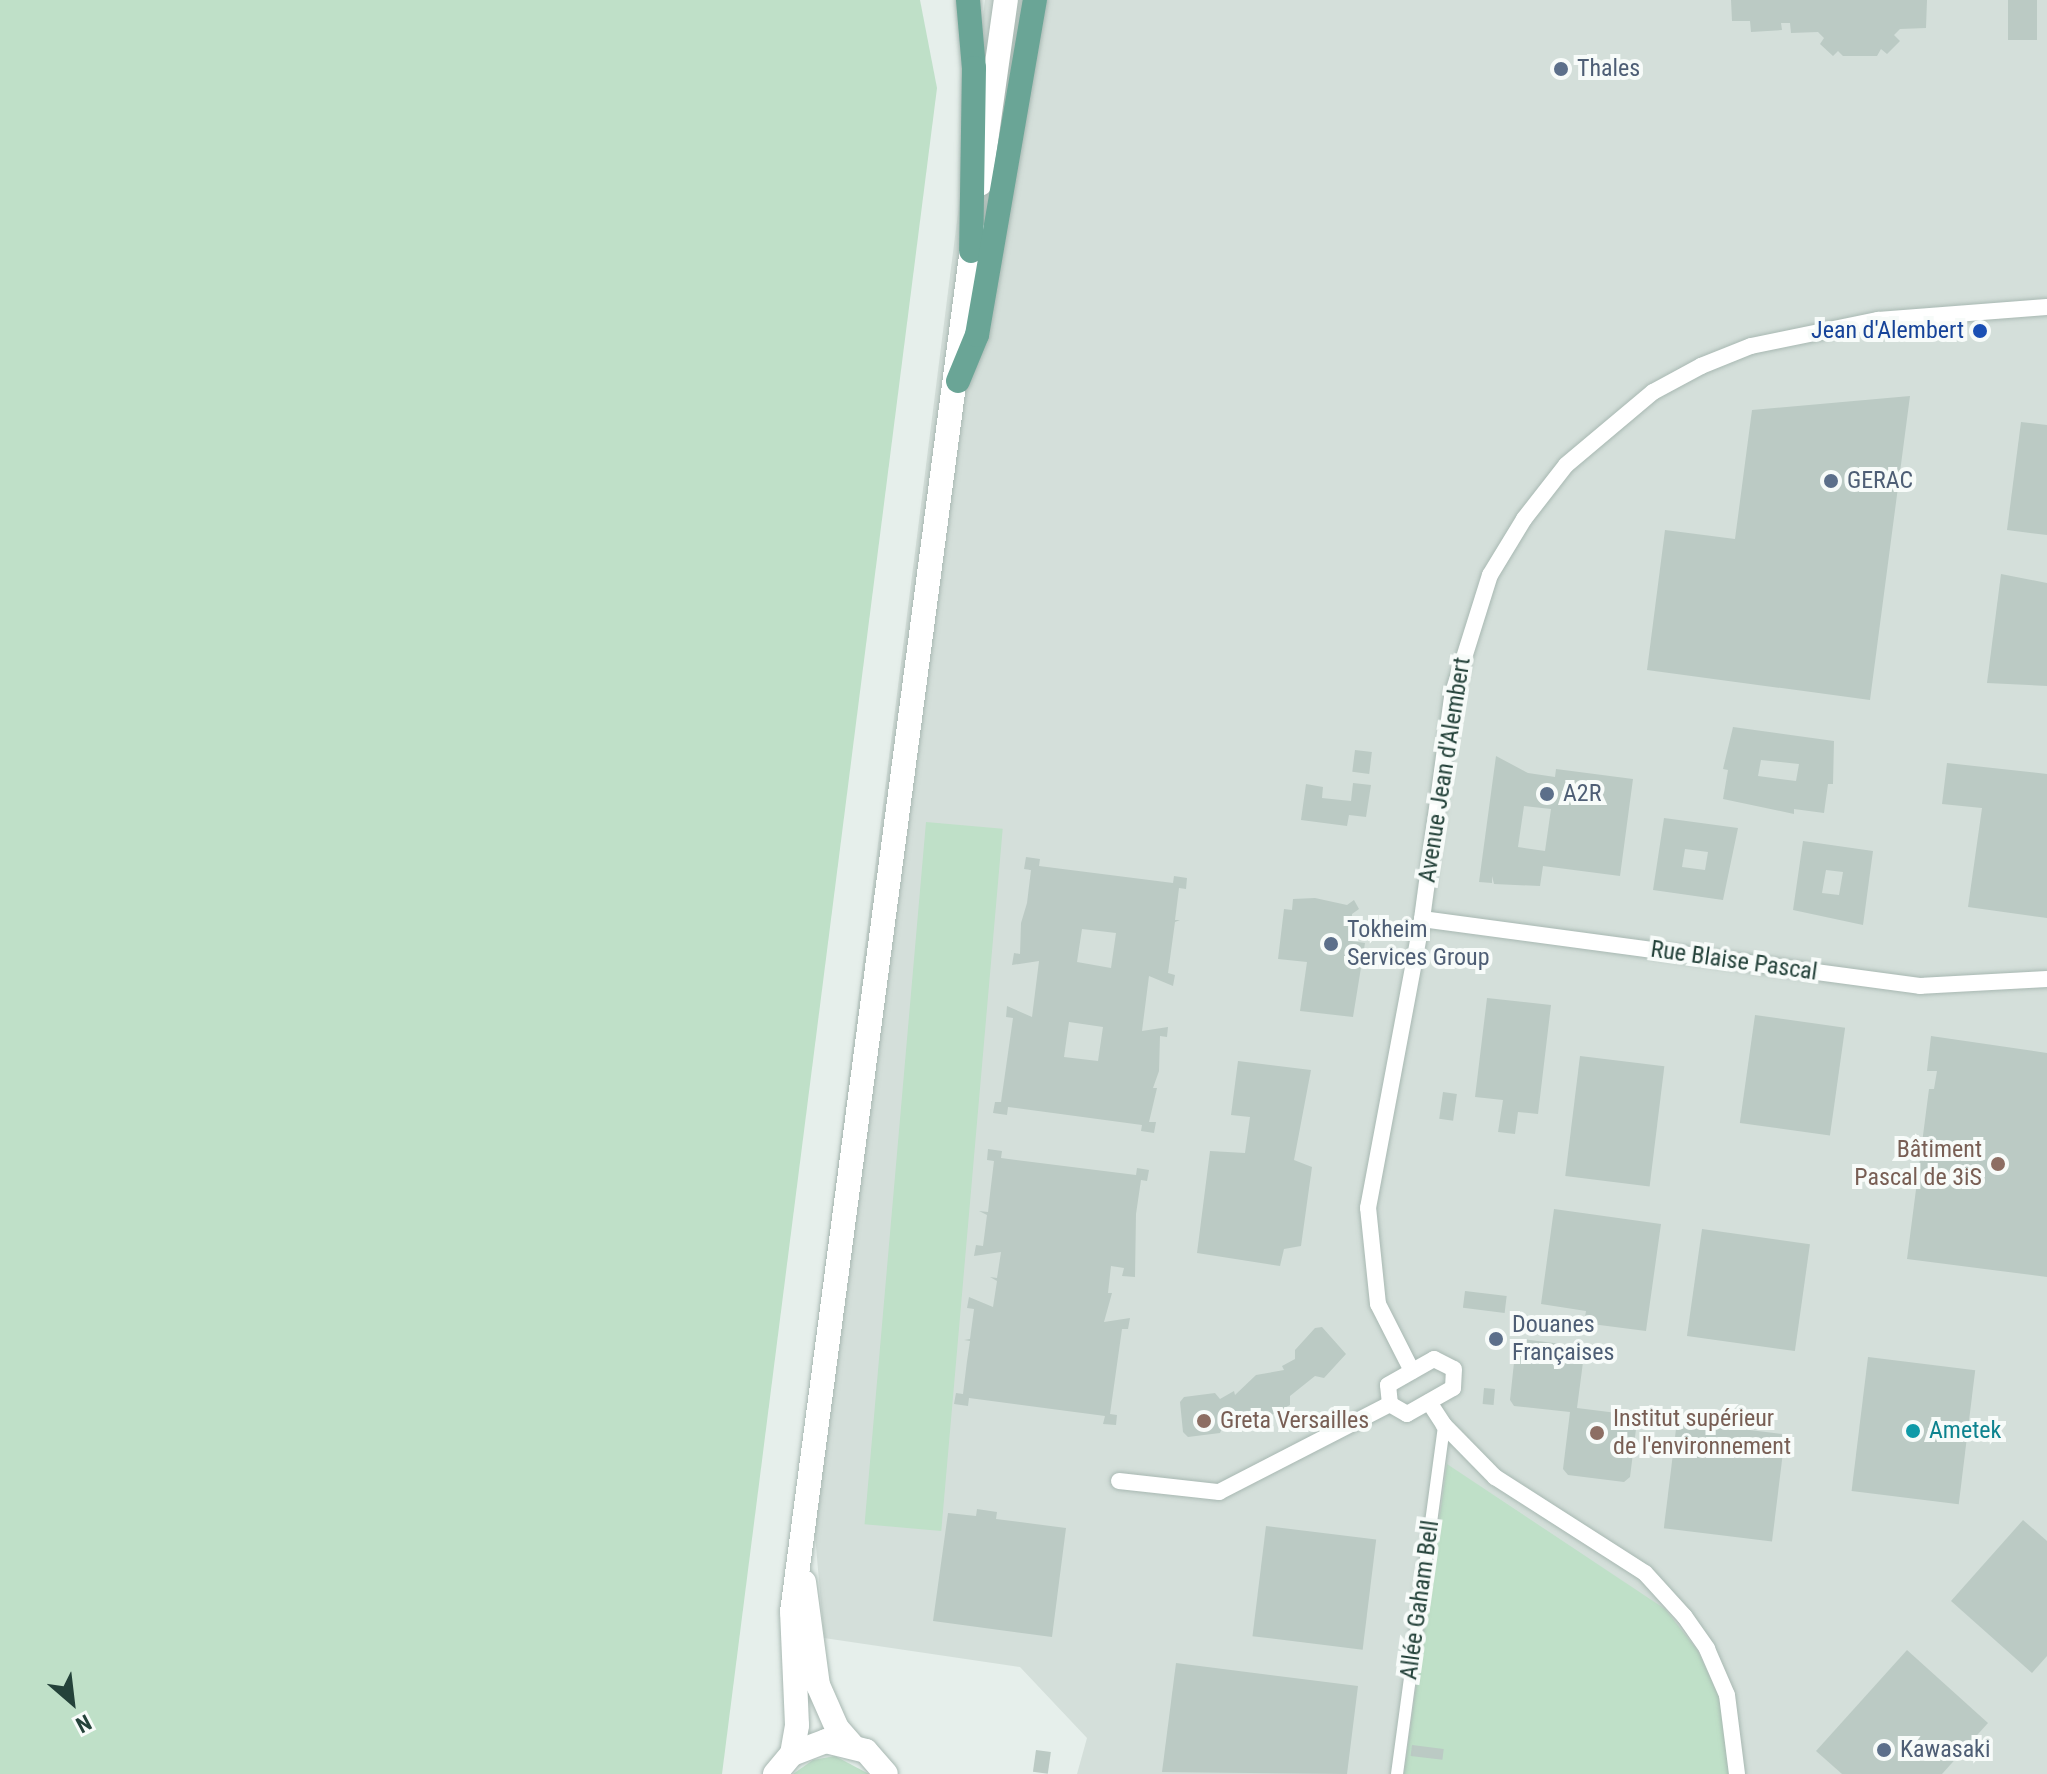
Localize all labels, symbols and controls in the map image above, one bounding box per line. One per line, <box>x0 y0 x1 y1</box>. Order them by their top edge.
place label: Thales <box>1577 55 1640 83</box>
marker: Thales <box>1552 60 1570 78</box>
place label: Jean d'Alembert <box>1811 317 1964 345</box>
marker: Jean d'Alembert <box>1971 322 1989 340</box>
place label: GERAC <box>1847 467 1913 495</box>
marker: GERAC <box>1822 472 1840 490</box>
street label: Avenue Jean d'Alembert <box>1413 655 1477 885</box>
place label: A2R <box>1563 780 1601 808</box>
marker: A2R <box>1538 785 1556 803</box>
place label: Tokheim Services Group <box>1347 916 1490 972</box>
marker: Tokheim Services Group <box>1322 935 1340 953</box>
street label: Rue Blaise Pascal <box>1649 935 1819 987</box>
place label: Bâtiment Pascal de 3iS <box>1854 1136 1982 1192</box>
marker: Bâtiment Pascal de 3iS <box>1989 1155 2007 1173</box>
place label: Douanes Françaises <box>1512 1311 1614 1367</box>
marker: Douanes Françaises <box>1487 1330 1505 1348</box>
place label: Institut supérieur de l'environnement <box>1613 1405 1791 1461</box>
place label: Greta Versailles <box>1220 1407 1369 1435</box>
marker: Greta Versailles <box>1195 1412 1213 1430</box>
place label: Ametek <box>1929 1417 2001 1445</box>
marker: Ametek <box>1904 1422 1922 1440</box>
marker: Institut supérieur de l'environnement <box>1588 1424 1606 1442</box>
street label: Allée Gaham Bell <box>1395 1518 1445 1682</box>
north arrow <box>32 1662 112 1742</box>
text: N <box>72 1709 95 1738</box>
place label: Kawasaki <box>1900 1736 1990 1764</box>
marker: Kawasaki <box>1875 1741 1893 1759</box>

